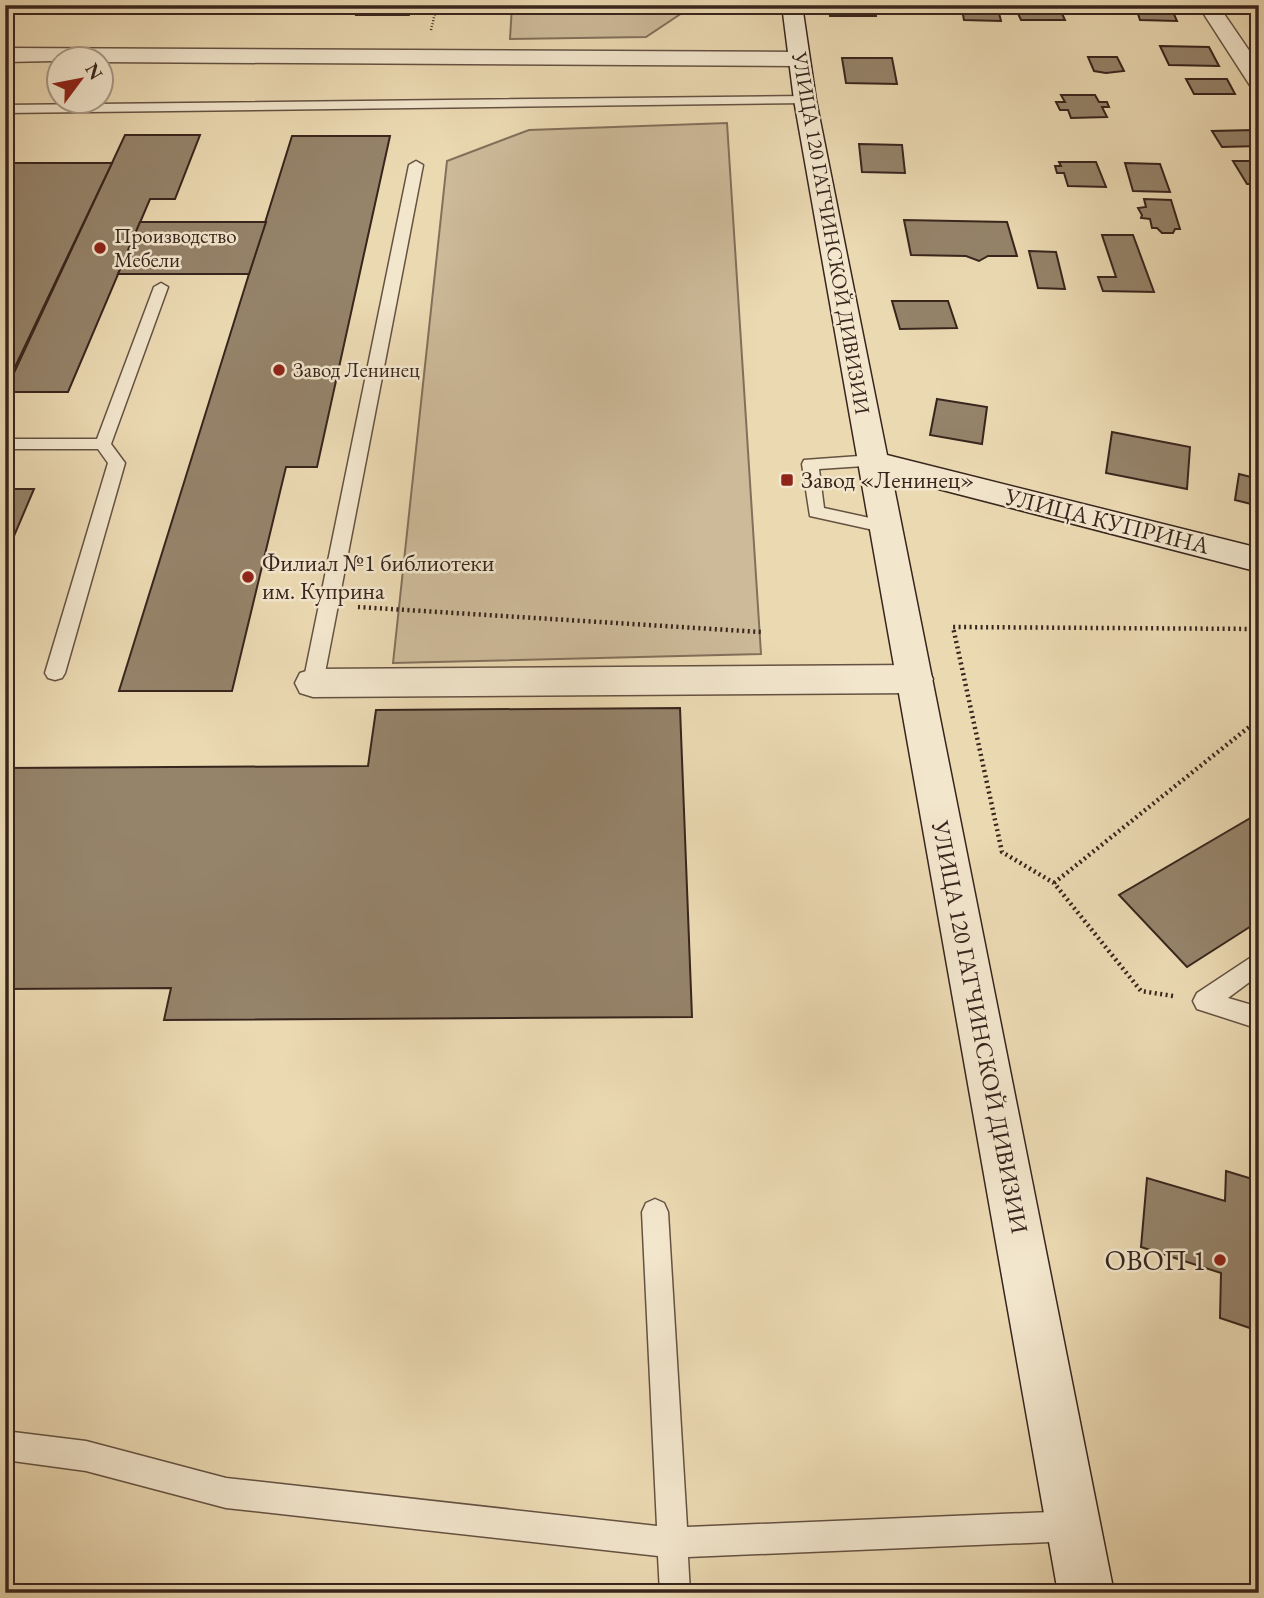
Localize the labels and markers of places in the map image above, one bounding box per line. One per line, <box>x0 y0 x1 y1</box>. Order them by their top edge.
place label: Производство Мебели <box>114 222 237 273</box>
marker: Производство Мебели <box>92 240 108 256</box>
place label: Завод Ленинец <box>293 356 420 383</box>
marker: Завод Ленинец <box>271 362 287 378</box>
place label: Завод «Ленинец» <box>801 464 974 495</box>
marker: Завод «Ленинец» <box>779 472 795 488</box>
place label: Филиал №1 библиотеки им. Куприна <box>262 547 495 606</box>
marker: Филиал №1 библиотеки им. Куприна <box>240 569 256 585</box>
place label: ОВОП 1 <box>1105 1242 1206 1278</box>
marker: ОВОП 1 <box>1212 1252 1228 1268</box>

